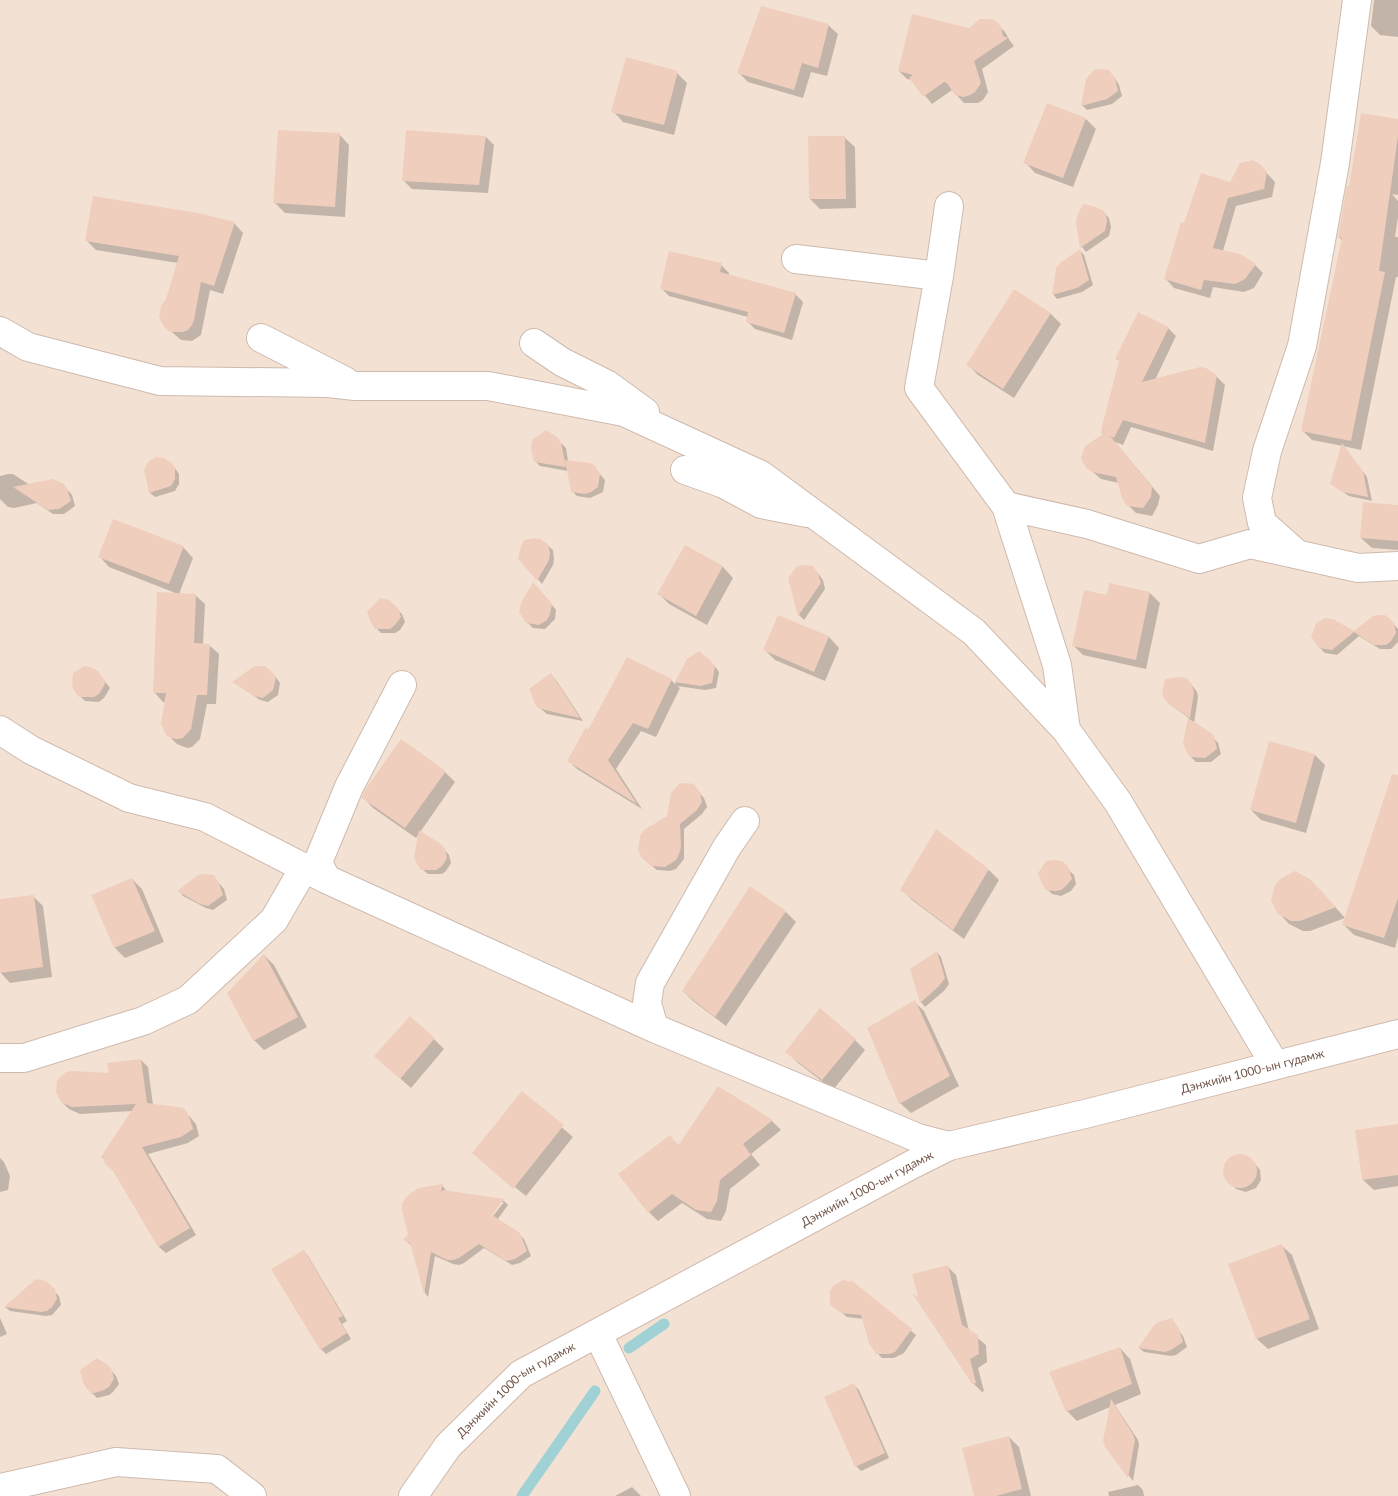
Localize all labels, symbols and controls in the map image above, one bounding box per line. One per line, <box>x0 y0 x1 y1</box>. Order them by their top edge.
street label: Дэнжийн 1000-ын гудамж <box>1179 1045 1326 1096</box>
street label: Дэнжийн 1000-ын гудамж <box>798 1147 936 1230</box>
street label: Дэнжийн 1000-ын гудамж <box>453 1338 578 1440</box>

